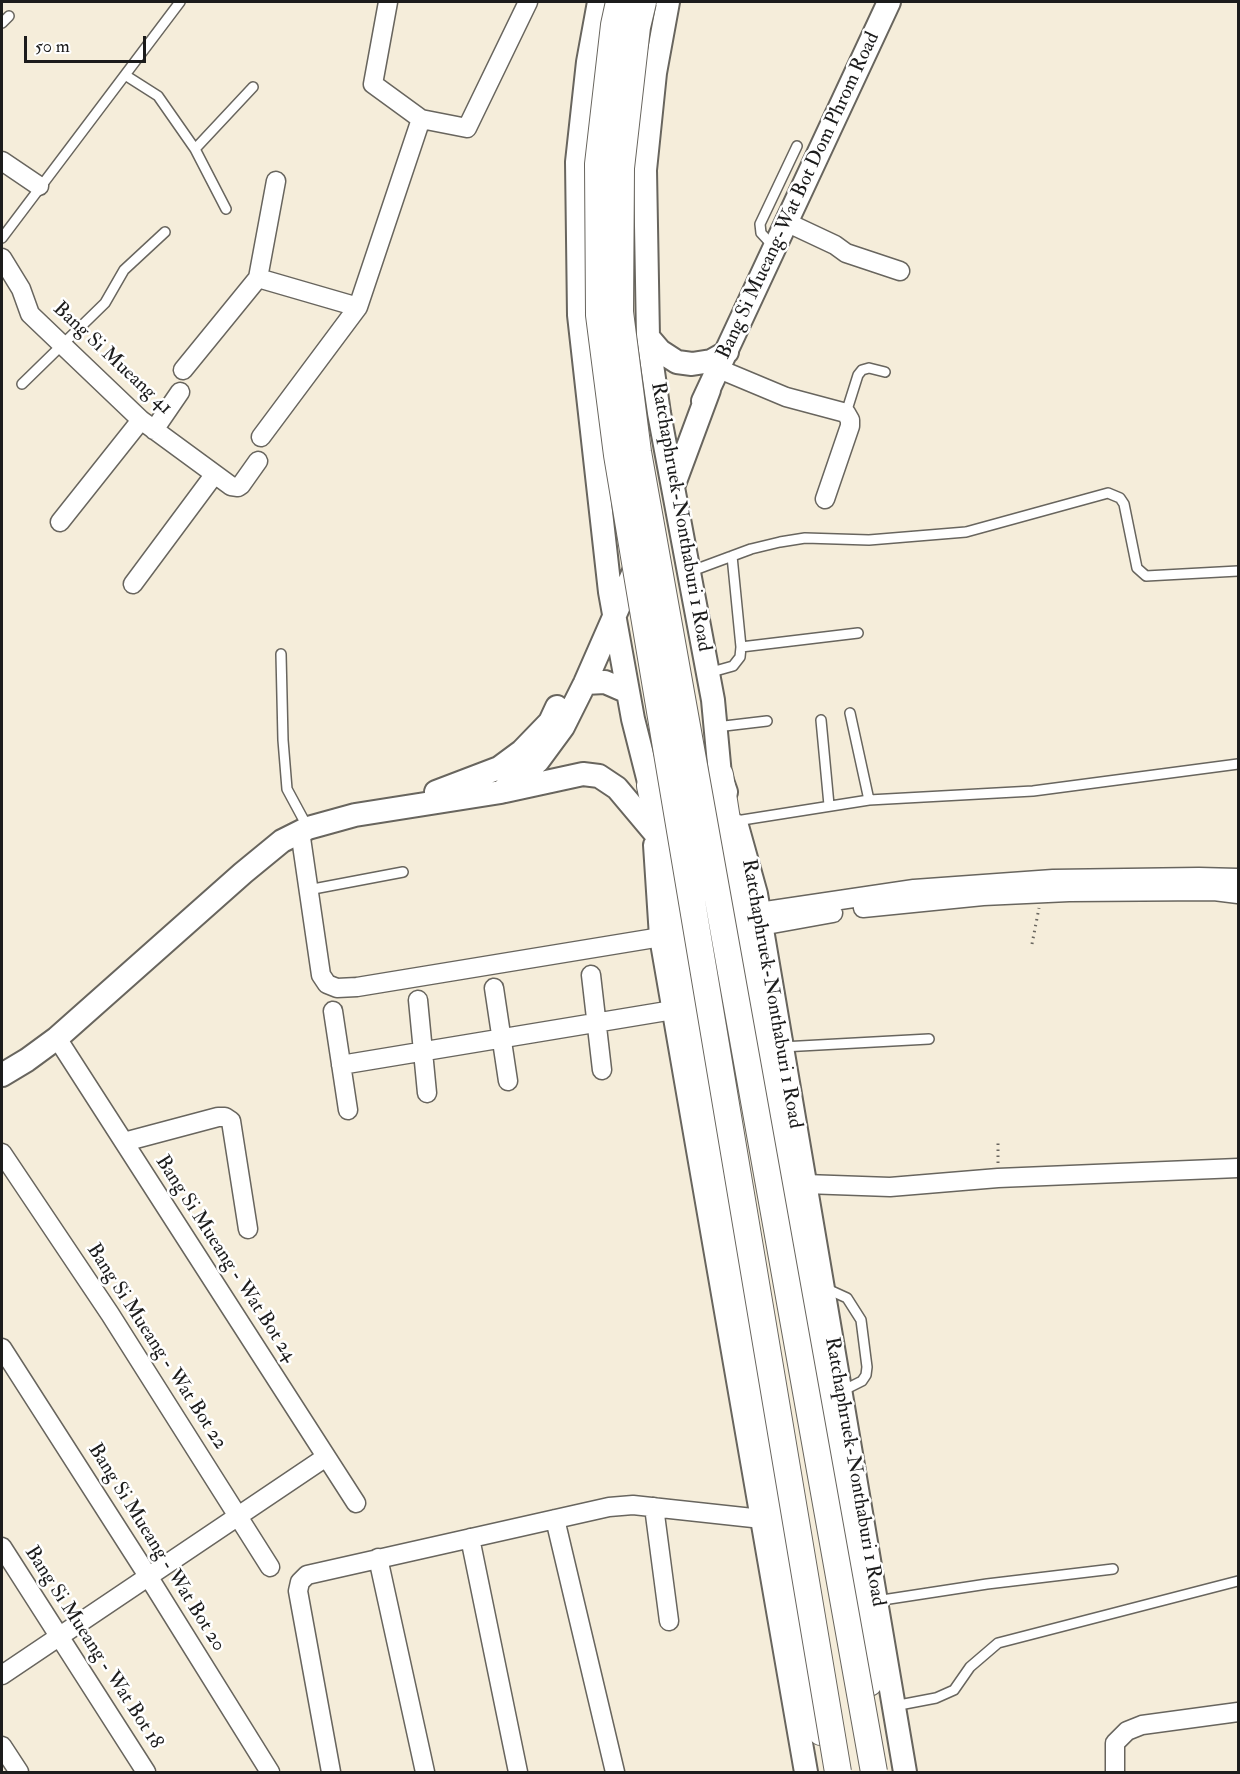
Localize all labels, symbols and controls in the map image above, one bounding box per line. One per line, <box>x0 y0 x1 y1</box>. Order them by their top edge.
scale bar <box>27 24 148 62</box>
street label: Bang Si Mueang-Wat Bot Dom Phrom Road <box>712 29 886 363</box>
text: 50 m <box>35 35 70 58</box>
street label: Bang Si Mueang 41 <box>47 298 177 420</box>
street label: Ratchaphruek-Nonthaburi 1 Road <box>644 380 716 654</box>
street label: Ratchaphruek-Nonthaburi 1 Road <box>735 857 807 1131</box>
street label: Bang Si Mueang - Wat Bot 24 <box>149 1151 301 1367</box>
street label: Bang Si Mueang - Wat Bot 22 <box>80 1240 232 1454</box>
street label: Ratchaphruek-Nonthaburi 1 Road <box>818 1335 890 1609</box>
street label: Bang Si Mueang - Wat Bot 20 <box>82 1440 230 1656</box>
street label: Bang Si Mueang - Wat Bot 18 <box>18 1542 168 1754</box>

